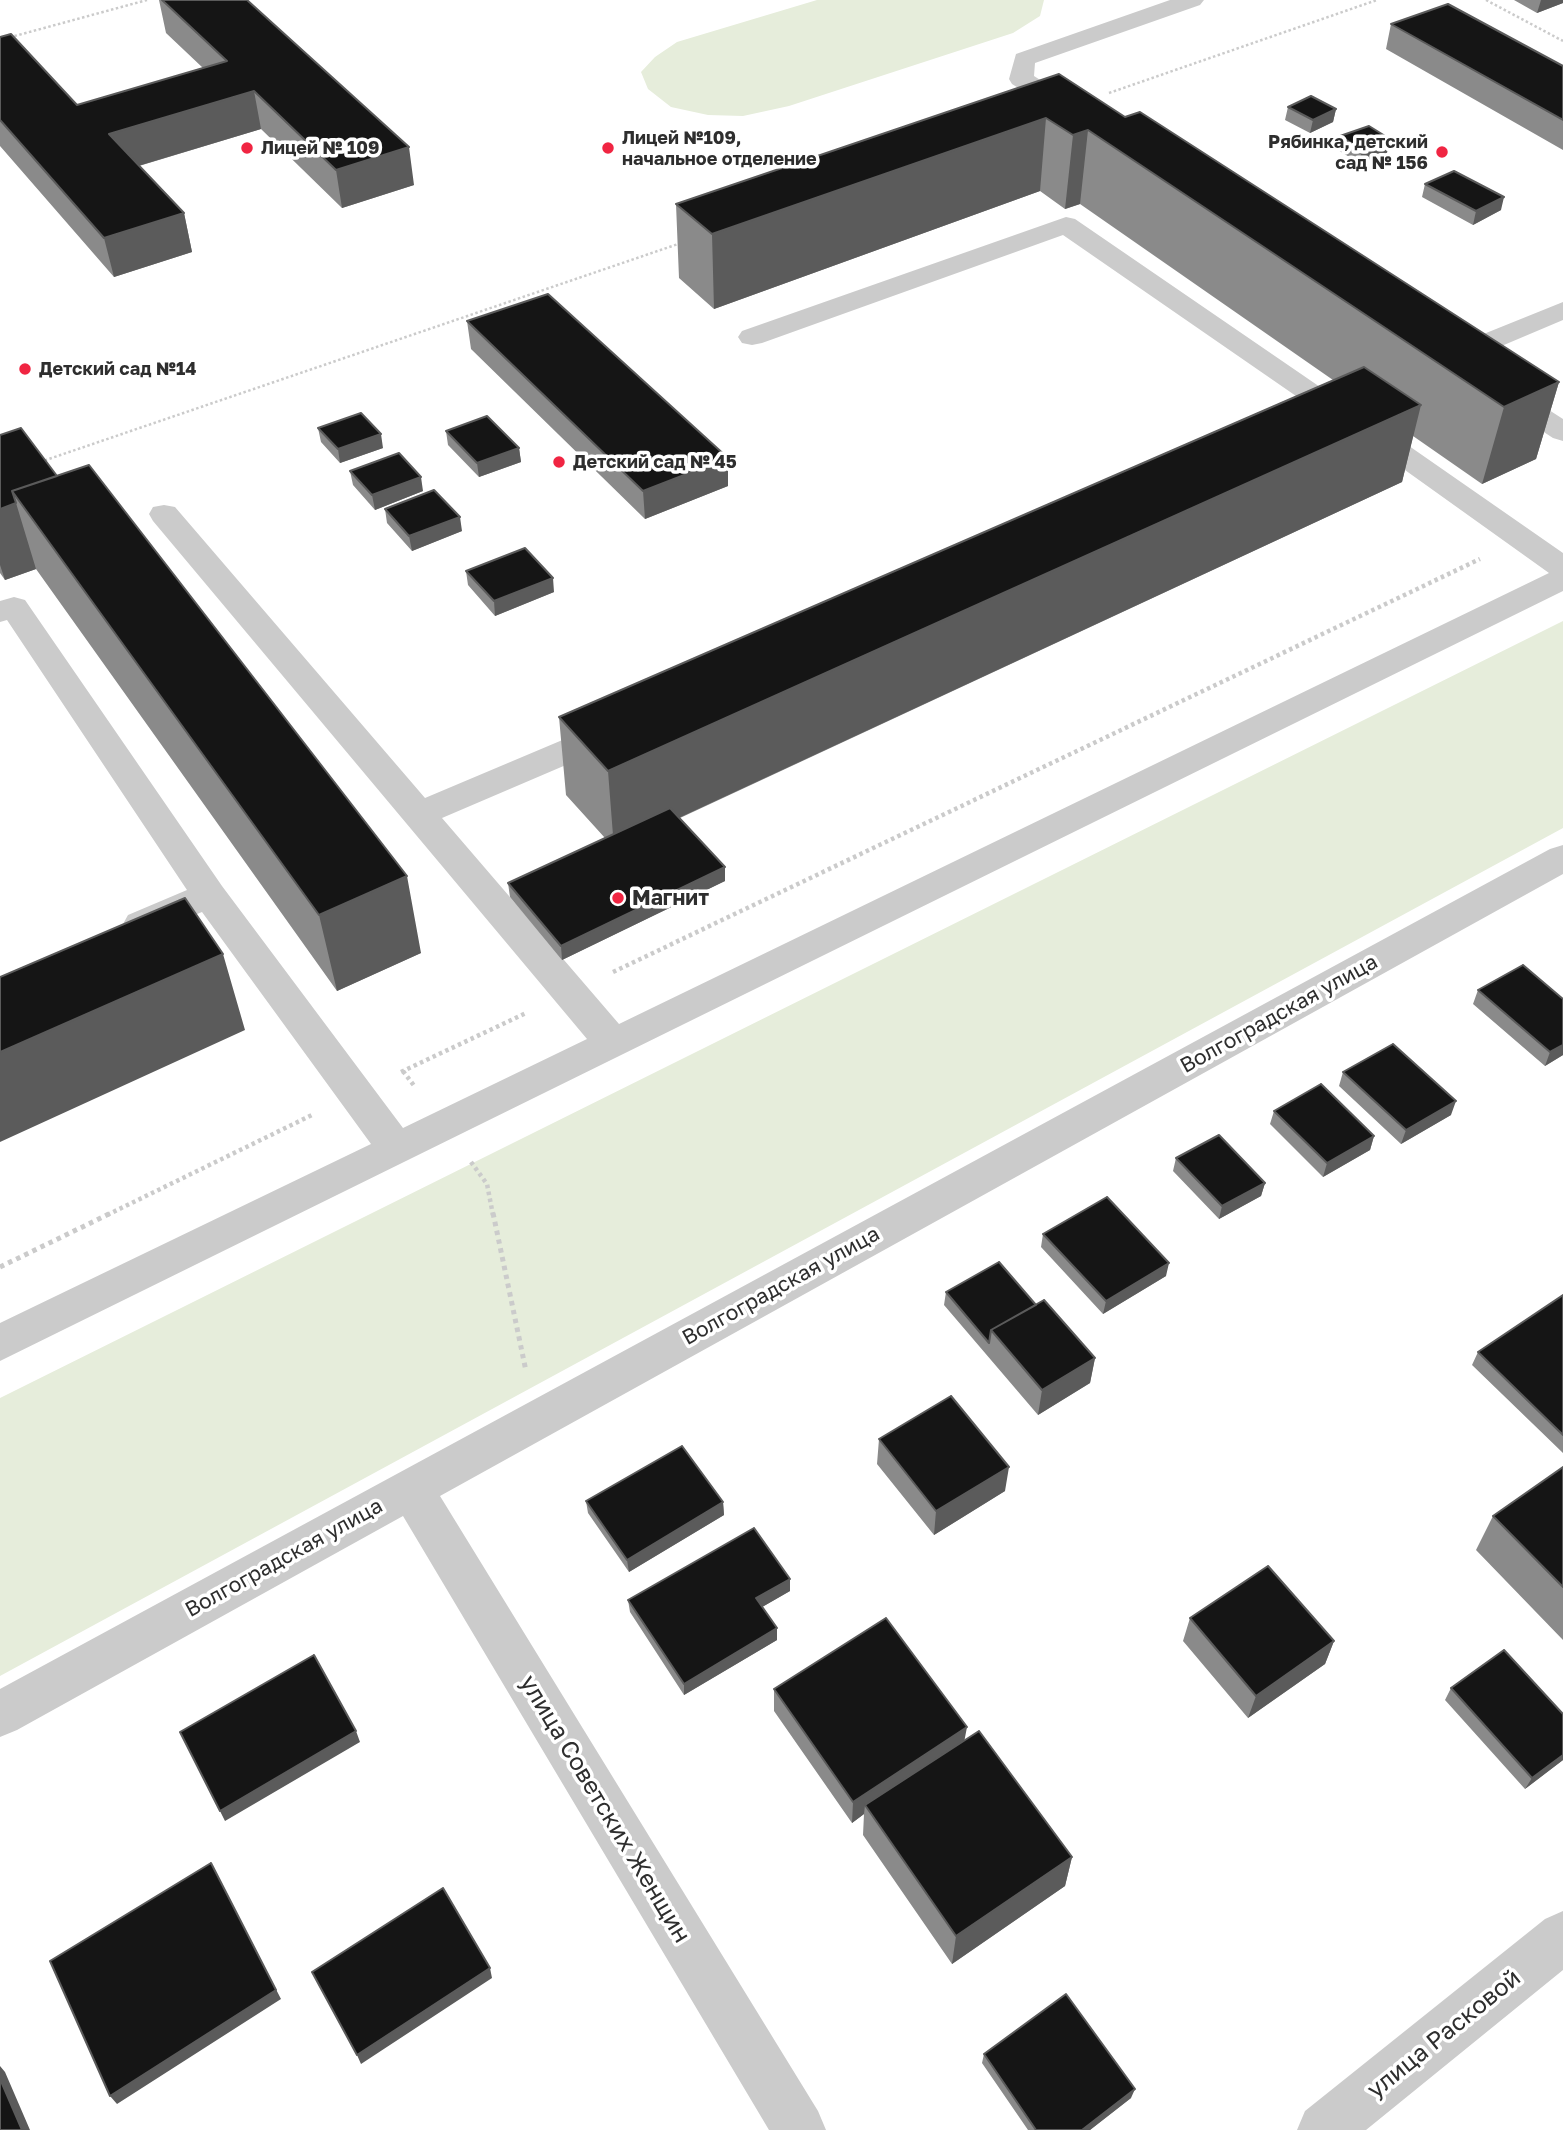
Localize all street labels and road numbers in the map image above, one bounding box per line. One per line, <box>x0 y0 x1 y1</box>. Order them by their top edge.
street label: Волгоградская улица <box>1176 949 1382 1079</box>
street label: Волгоградская улица <box>678 1221 884 1351</box>
street label: Волгоградская улица <box>181 1493 387 1623</box>
street label: улица Советских Женщин <box>514 1670 696 1948</box>
street label: улица Расковой <box>1361 1963 1527 2105</box>

